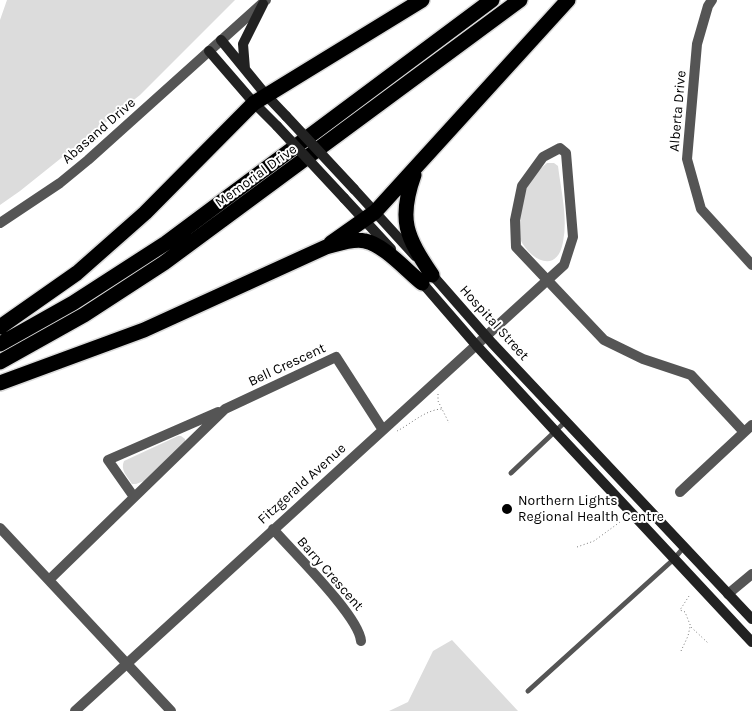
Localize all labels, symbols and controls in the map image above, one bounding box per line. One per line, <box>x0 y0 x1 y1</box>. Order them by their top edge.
street label: Alberta Drive <box>666 70 690 152</box>
street label: Abasand Drive <box>59 95 139 167</box>
street label: Memorial Drive <box>212 141 300 211</box>
street label: Hospital Street <box>456 282 532 364</box>
street label: Bell Crescent <box>246 340 328 390</box>
street label: Fitzgerald Avenue <box>254 440 350 528</box>
place label: Northern Lights Regional Health Centre <box>518 493 664 526</box>
marker: Northern Lights Regional Health Centre <box>500 502 514 516</box>
street label: Barry Crescent <box>293 534 367 614</box>

